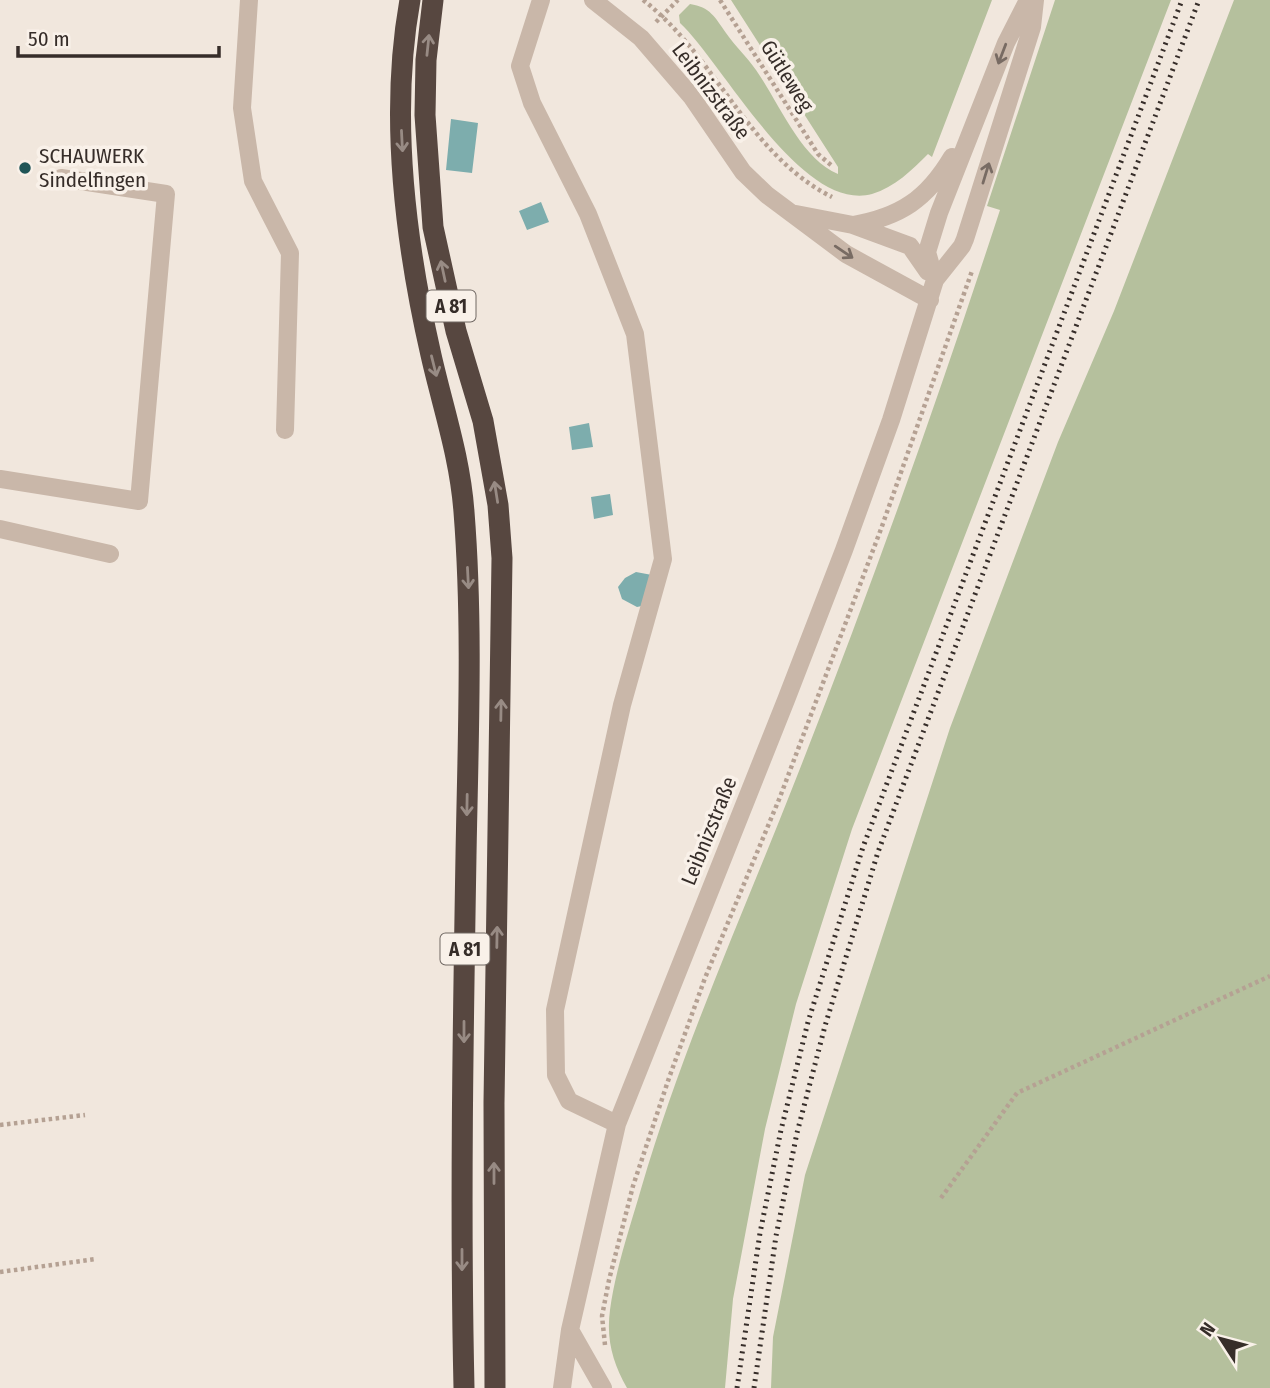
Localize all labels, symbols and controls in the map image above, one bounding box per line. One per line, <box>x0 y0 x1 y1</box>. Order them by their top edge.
scale bar <box>18 14 219 58</box>
text: 50 m <box>28 26 70 52</box>
one-way arrow <box>422 34 435 57</box>
street label: Gütleweg <box>755 35 819 117</box>
street label: Leibnizstraße <box>666 37 756 145</box>
one-way arrow <box>995 42 1007 64</box>
one-way arrow <box>396 129 409 152</box>
place label: SCHAUWERK Sindelfingen <box>39 143 146 193</box>
marker: SCHAUWERK Sindelfingen <box>17 160 33 176</box>
one-way arrow <box>980 163 993 185</box>
one-way arrow <box>834 245 853 259</box>
one-way arrow <box>436 260 449 283</box>
road number: A 81 <box>426 290 476 322</box>
one-way arrow <box>427 354 441 377</box>
one-way arrow <box>489 481 502 504</box>
one-way arrow <box>462 566 475 589</box>
one-way arrow <box>494 698 508 721</box>
street label: Leibnizstraße <box>675 773 743 889</box>
one-way arrow <box>460 793 474 816</box>
one-way arrow <box>490 926 504 949</box>
road number: A 81 <box>440 934 490 965</box>
one-way arrow <box>457 1021 470 1044</box>
one-way arrow <box>487 1162 501 1185</box>
one-way arrow <box>455 1248 469 1271</box>
north arrow <box>1186 1304 1256 1374</box>
text: N <box>1195 1318 1220 1341</box>

